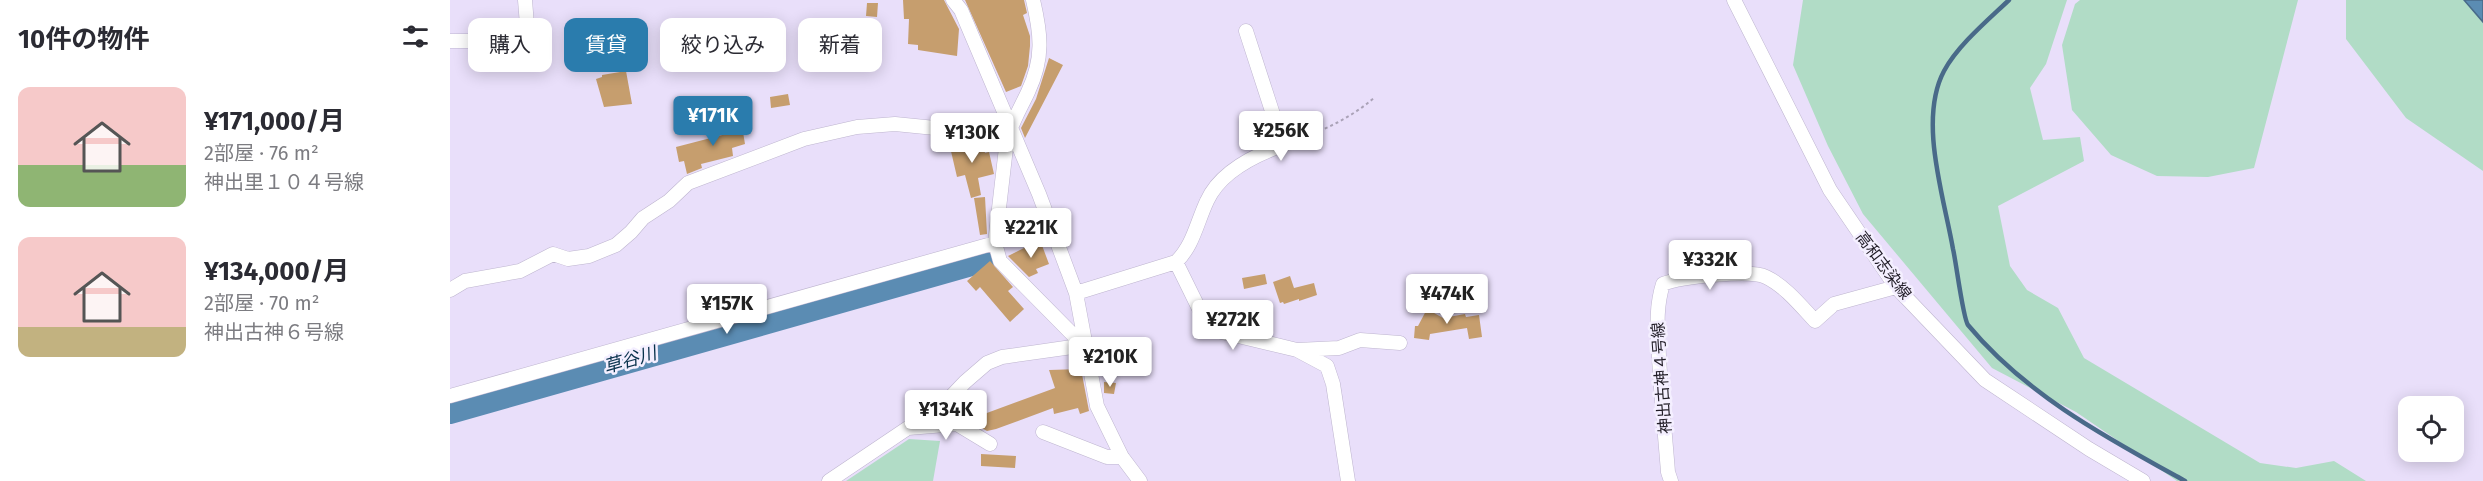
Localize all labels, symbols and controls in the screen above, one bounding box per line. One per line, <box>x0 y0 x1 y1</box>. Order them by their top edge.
chip: 購入 <box>468 18 552 72</box>
chip: 賃貸 <box>564 18 648 72</box>
chip: 絞り込み <box>660 18 786 72</box>
chip: 新着 <box>798 18 882 72</box>
icon: filters <box>399 20 432 53</box>
text: 10件の物件 <box>18 24 149 55</box>
pin: ¥171K <box>671 96 755 147</box>
text: ¥171K <box>687 103 739 127</box>
text: ¥171,000/月 <box>204 106 345 137</box>
icon: home <box>66 111 138 183</box>
pin: ¥256K <box>1239 111 1323 162</box>
pin: ¥130K <box>930 113 1014 164</box>
text: ¥256K <box>1253 118 1309 142</box>
text: ¥130K <box>945 120 999 144</box>
text: 2部屋 · 76 m² <box>204 141 319 165</box>
text: 神出里１０４号線 <box>204 170 364 194</box>
pin: ¥221K <box>989 208 1073 259</box>
text: ¥221K <box>1004 215 1058 239</box>
street label: 高和志染線 <box>1852 228 1915 303</box>
pin: ¥332K <box>1668 240 1752 291</box>
text: ¥332K <box>1683 247 1737 271</box>
text: ¥134,000/月 <box>204 256 349 287</box>
icon: home <box>66 261 138 333</box>
pin: ¥474K <box>1405 274 1489 325</box>
text: ¥474K <box>1420 281 1474 305</box>
pin: ¥157K <box>685 284 769 335</box>
text: 2部屋 · 70 m² <box>204 291 319 315</box>
text: ¥157K <box>701 291 753 315</box>
pin: ¥272K <box>1191 300 1275 351</box>
text: ¥272K <box>1206 307 1260 331</box>
text: 神出古神６号線 <box>204 320 344 344</box>
street label: 神出古神４号線 <box>1648 321 1675 434</box>
pin: ¥210K <box>1068 337 1152 388</box>
water label: 草谷川 <box>601 341 661 378</box>
text: ¥210K <box>1083 344 1137 368</box>
pin: ¥134K <box>904 390 988 441</box>
map controls <box>2398 396 2464 462</box>
button: locate <box>2398 396 2464 462</box>
text: ¥134K <box>919 397 973 421</box>

